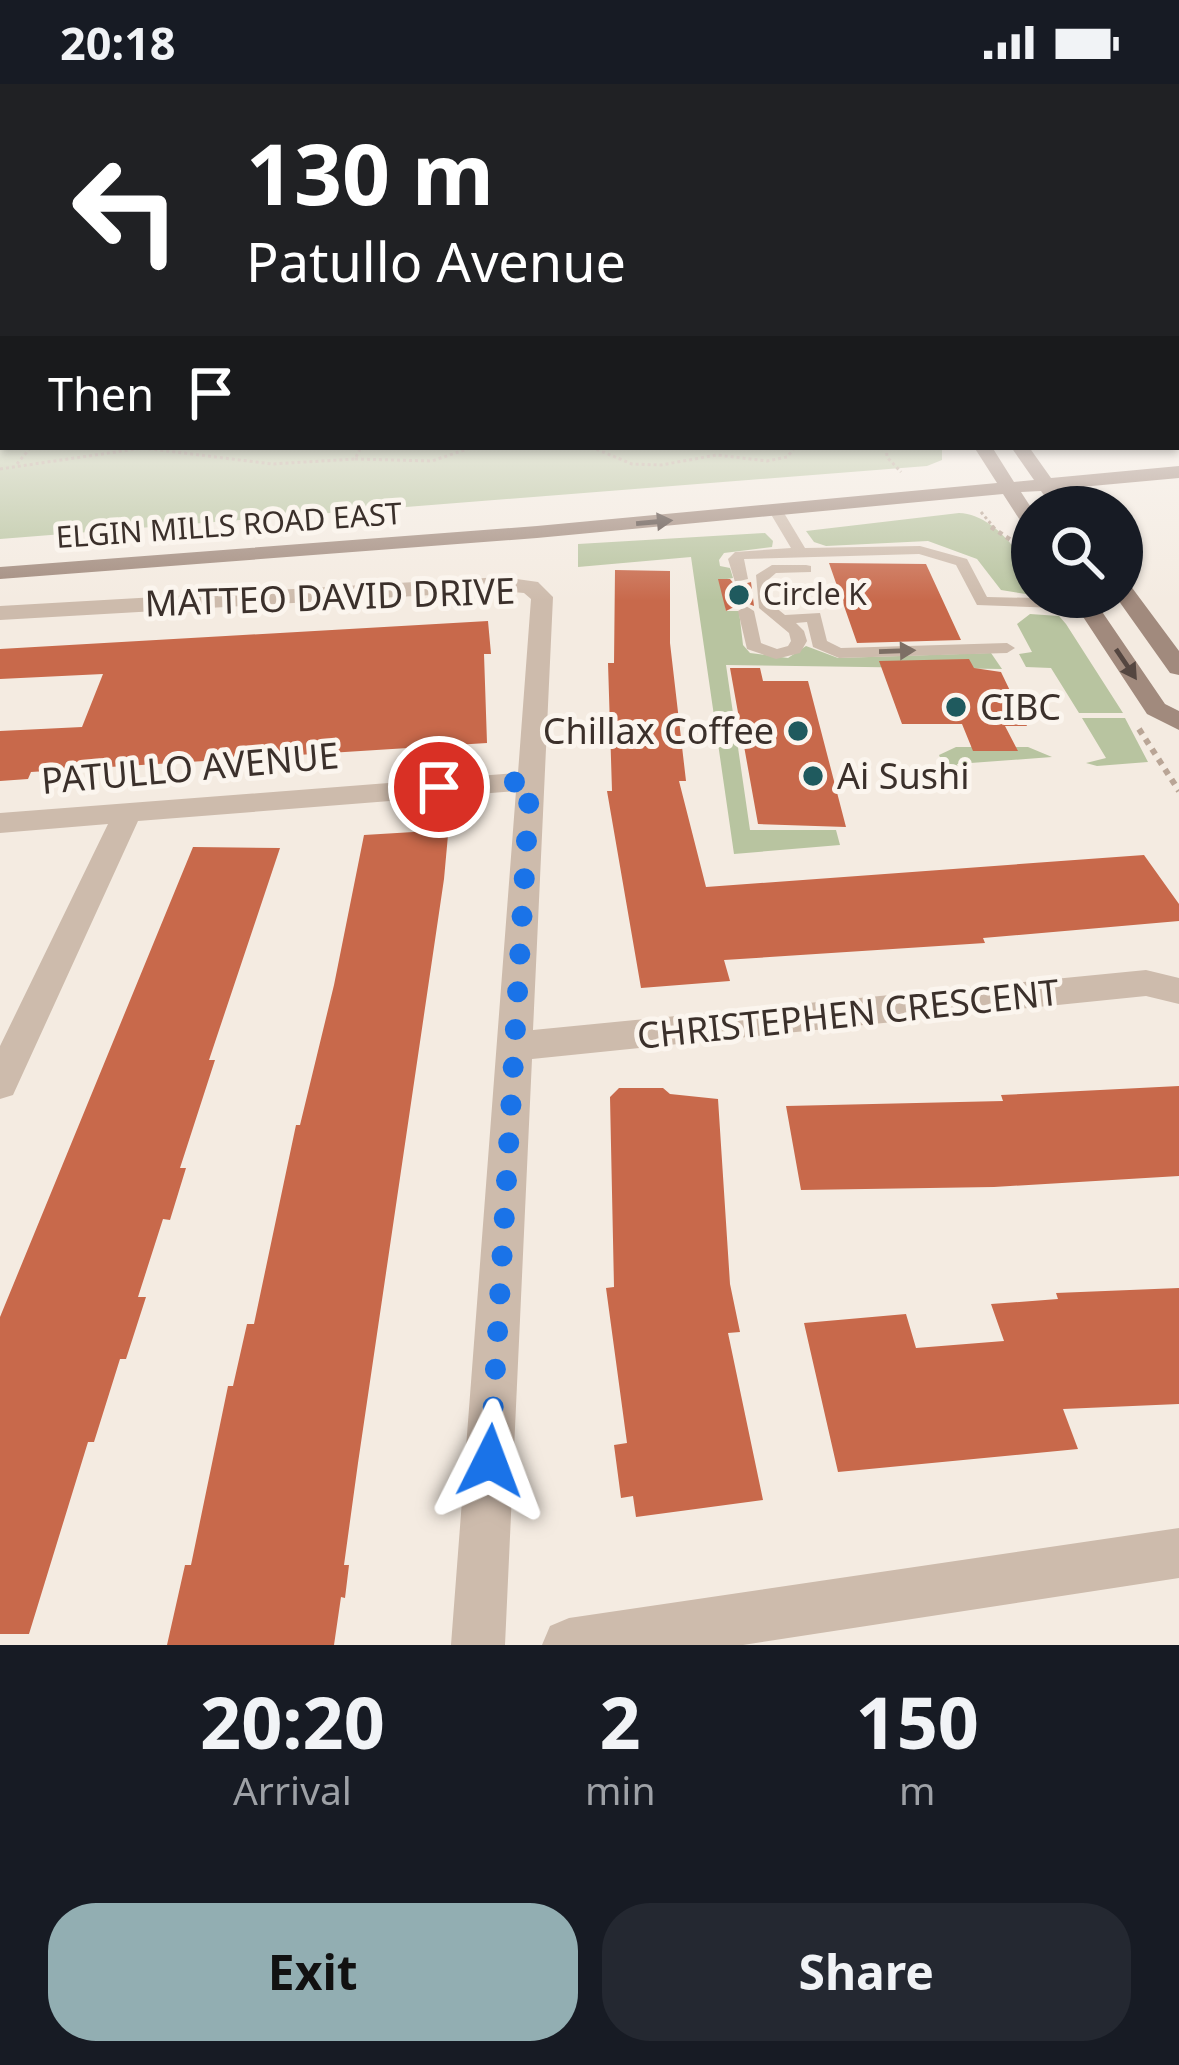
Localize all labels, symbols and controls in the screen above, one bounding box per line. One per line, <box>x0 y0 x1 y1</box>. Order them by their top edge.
text: 20:18 <box>60 12 176 73</box>
text: 130 m <box>246 115 494 230</box>
icon: left <box>48 132 204 288</box>
text: Patullo Avenue <box>246 224 626 298</box>
icon: arrive <box>178 360 244 426</box>
text: Then <box>48 363 154 424</box>
map controls <box>1011 486 1143 618</box>
button: search <box>1011 486 1143 618</box>
street label: ELGIN MILLS ROAD EAST <box>54 492 404 557</box>
one-way arrow <box>636 512 673 531</box>
street label: MATTEO DAVID DRIVE <box>144 566 516 627</box>
place label: Circle K <box>763 573 867 614</box>
marker: Circle K <box>726 582 752 608</box>
one-way arrow <box>879 642 917 661</box>
one-way arrow <box>1114 647 1137 680</box>
place label: CIBC <box>980 682 1061 731</box>
marker: CIBC <box>943 694 969 720</box>
place label: Chillax Coffee <box>543 706 774 755</box>
marker: Chillax Coffee <box>785 718 811 744</box>
street label: PATULLO AVENUE <box>39 730 341 805</box>
pin <box>388 736 490 838</box>
place label: Ai Sushi <box>837 751 969 800</box>
icon: arrive <box>406 754 472 820</box>
marker: Ai Sushi <box>800 763 826 789</box>
street label: CHRISTEPHEN CRESCENT <box>635 967 1061 1060</box>
position arrow <box>427 1398 553 1524</box>
text: 20:20 <box>200 1672 385 1770</box>
text: 2 <box>600 1672 641 1770</box>
text: 150 <box>855 1672 979 1770</box>
text: Arrival <box>233 1763 352 1816</box>
text: min <box>585 1763 656 1816</box>
text: m <box>899 1763 935 1816</box>
button: Exit <box>48 1903 578 2041</box>
button: Share <box>602 1903 1131 2041</box>

